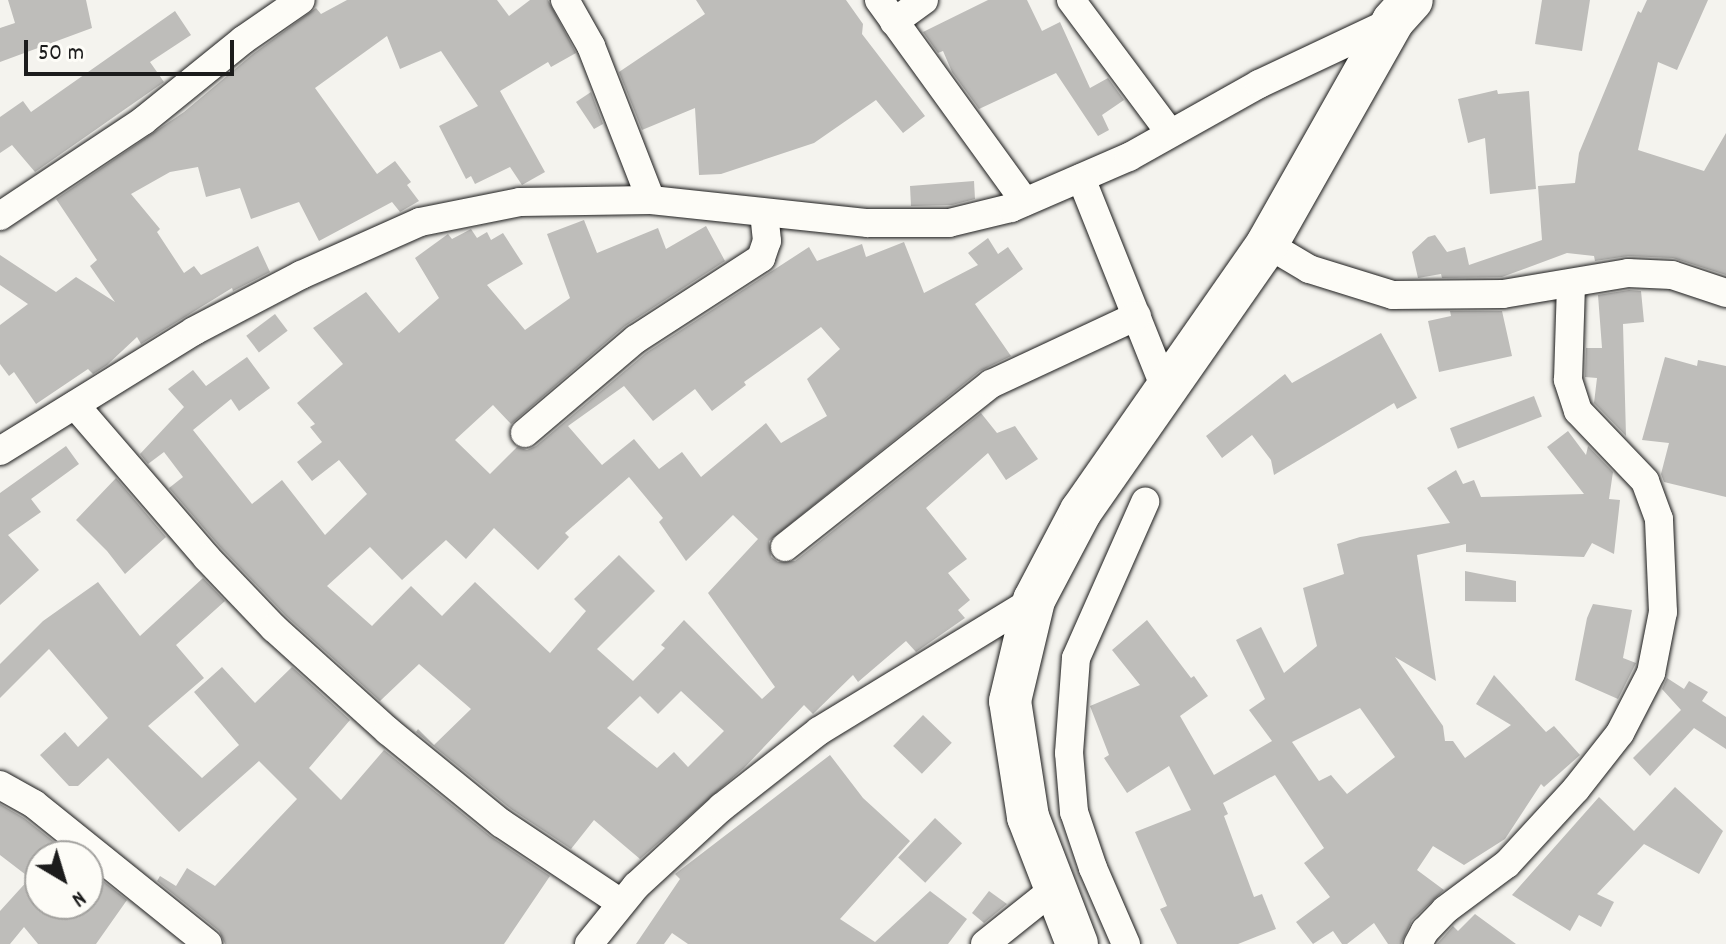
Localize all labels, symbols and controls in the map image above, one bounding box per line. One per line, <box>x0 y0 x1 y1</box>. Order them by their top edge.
scale bar <box>28 24 238 74</box>
text: 50 m <box>38 37 84 71</box>
north arrow <box>24 840 104 920</box>
text: N <box>64 882 92 913</box>

